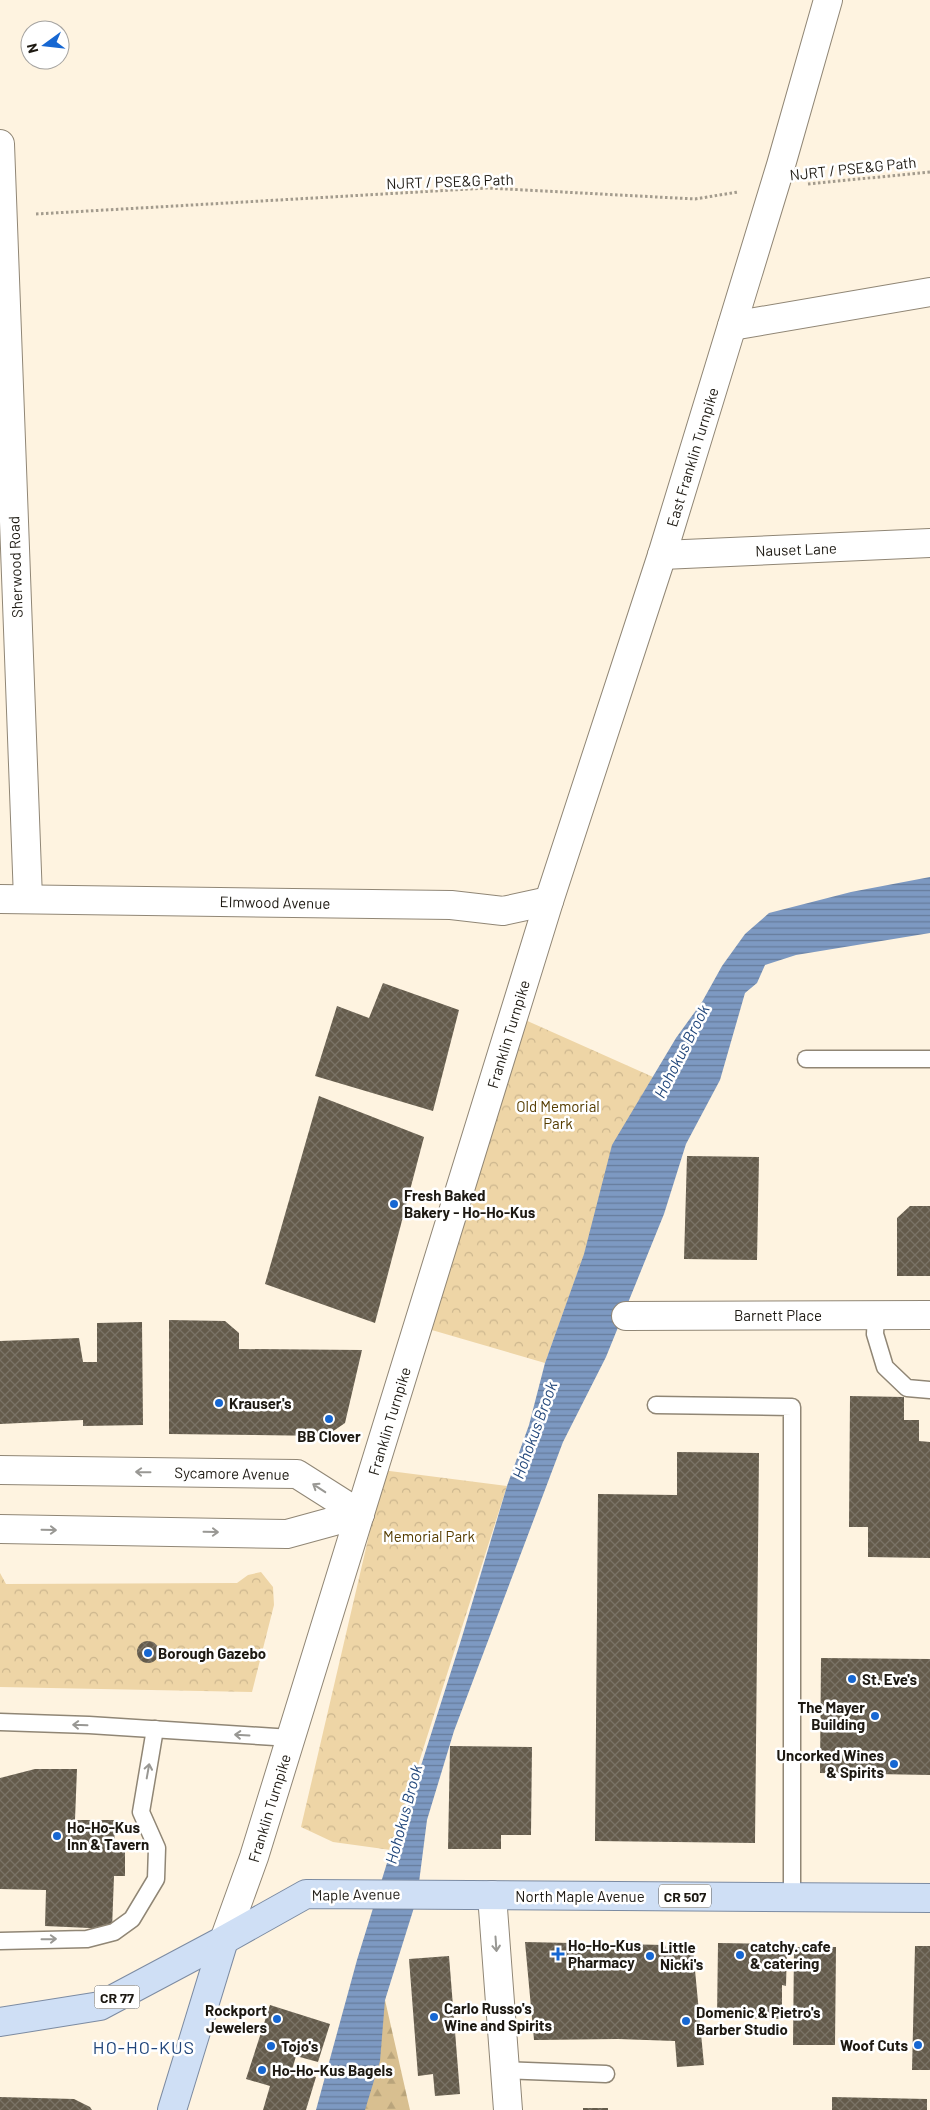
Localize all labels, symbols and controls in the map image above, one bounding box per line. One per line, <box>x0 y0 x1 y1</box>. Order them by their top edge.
north arrow <box>20 20 70 70</box>
text: N <box>23 42 41 55</box>
street label: NJRT / PSE&G Path <box>789 152 917 184</box>
street label: NJRT / PSE&G Path <box>386 170 514 192</box>
street label: East Franklin Turnpike <box>662 385 722 529</box>
street label: Sherwood Road <box>4 516 26 618</box>
street label: Nauset Lane <box>755 539 837 559</box>
street label: Elmwood Avenue <box>220 892 330 912</box>
street label: Franklin Turnpike <box>483 978 533 1090</box>
water label: Hohokus Brook <box>649 1001 713 1101</box>
park label: Old Memorial Park <box>516 1097 600 1132</box>
place label: Fresh Baked Bakery - Ho-Ho-Kus <box>404 1186 536 1221</box>
marker: Fresh Baked Bakery - Ho-Ho-Kus <box>388 1198 400 1210</box>
street label: Barnett Place <box>734 1306 822 1324</box>
street label: Franklin Turnpike <box>364 1365 414 1477</box>
water label: Hohokus Brook <box>508 1379 560 1481</box>
place label: Krauser's <box>229 1394 292 1412</box>
marker: Krauser's <box>213 1397 225 1409</box>
marker: BB Clover <box>323 1413 335 1425</box>
place label: BB Clover <box>297 1427 361 1445</box>
street label: Sycamore Avenue <box>174 1463 290 1483</box>
one-way arrow <box>135 1467 152 1477</box>
one-way arrow <box>312 1483 326 1493</box>
one-way arrow <box>40 1525 56 1535</box>
one-way arrow <box>202 1527 219 1537</box>
park label: Memorial Park <box>383 1527 476 1545</box>
place label: Borough Gazebo <box>158 1644 266 1662</box>
marker: Borough Gazebo <box>142 1647 154 1659</box>
place label: St. Eve's <box>862 1670 917 1688</box>
marker: St. Eve's <box>846 1673 858 1685</box>
place label: The Mayer Building <box>797 1698 865 1733</box>
marker: The Mayer Building <box>869 1710 881 1722</box>
one-way arrow <box>72 1720 88 1729</box>
one-way arrow <box>234 1730 250 1739</box>
place label: Uncorked Wines & Spirits <box>777 1746 884 1781</box>
street label: Franklin Turnpike <box>244 1752 294 1864</box>
marker: Uncorked Wines & Spirits <box>888 1758 900 1770</box>
water label: Hohokus Brook <box>381 1762 425 1866</box>
one-way arrow <box>143 1763 153 1779</box>
place label: Ho-Ho-Kus Inn & Tavern <box>67 1818 149 1853</box>
marker: Ho-Ho-Kus Inn & Tavern <box>51 1830 63 1842</box>
street label: Maple Avenue <box>311 1884 401 1904</box>
road number: CR 507 <box>659 1884 711 1908</box>
street label: North Maple Avenue <box>515 1887 645 1905</box>
one-way arrow <box>40 1934 56 1944</box>
one-way arrow <box>491 1936 500 1952</box>
place label: Ho-Ho-Kus Pharmacy <box>568 1936 641 1971</box>
place label: catchy. cafe & catering <box>750 1937 831 1972</box>
place label: Little Nicki's <box>660 1938 704 1973</box>
marker: Ho-Ho-Kus Pharmacy <box>552 1948 564 1960</box>
marker: catchy. cafe & catering <box>734 1949 746 1961</box>
marker: Little Nicki's <box>644 1950 656 1962</box>
road number: CR 77 <box>94 1985 140 2008</box>
place label: Carlo Russo's Wine and Spirits <box>444 1999 552 2034</box>
place label: Rockport Jewelers <box>205 2001 267 2036</box>
place label: Domenic & Pietro's Barber Studio <box>696 2003 821 2038</box>
marker: Carlo Russo's Wine and Spirits <box>428 2011 440 2023</box>
marker: Rockport Jewelers <box>271 2013 283 2025</box>
marker: Domenic & Pietro's Barber Studio <box>680 2015 692 2027</box>
district label: HO-HO-KUS <box>93 2036 195 2058</box>
place label: Woof Cuts <box>840 2036 908 2054</box>
place label: Tojo's <box>281 2037 319 2055</box>
marker: Woof Cuts <box>912 2039 924 2051</box>
marker: Tojo's <box>265 2040 277 2052</box>
place label: Ho-Ho-Kus Bagels <box>272 2061 393 2079</box>
marker: Ho-Ho-Kus Bagels <box>256 2064 268 2076</box>

